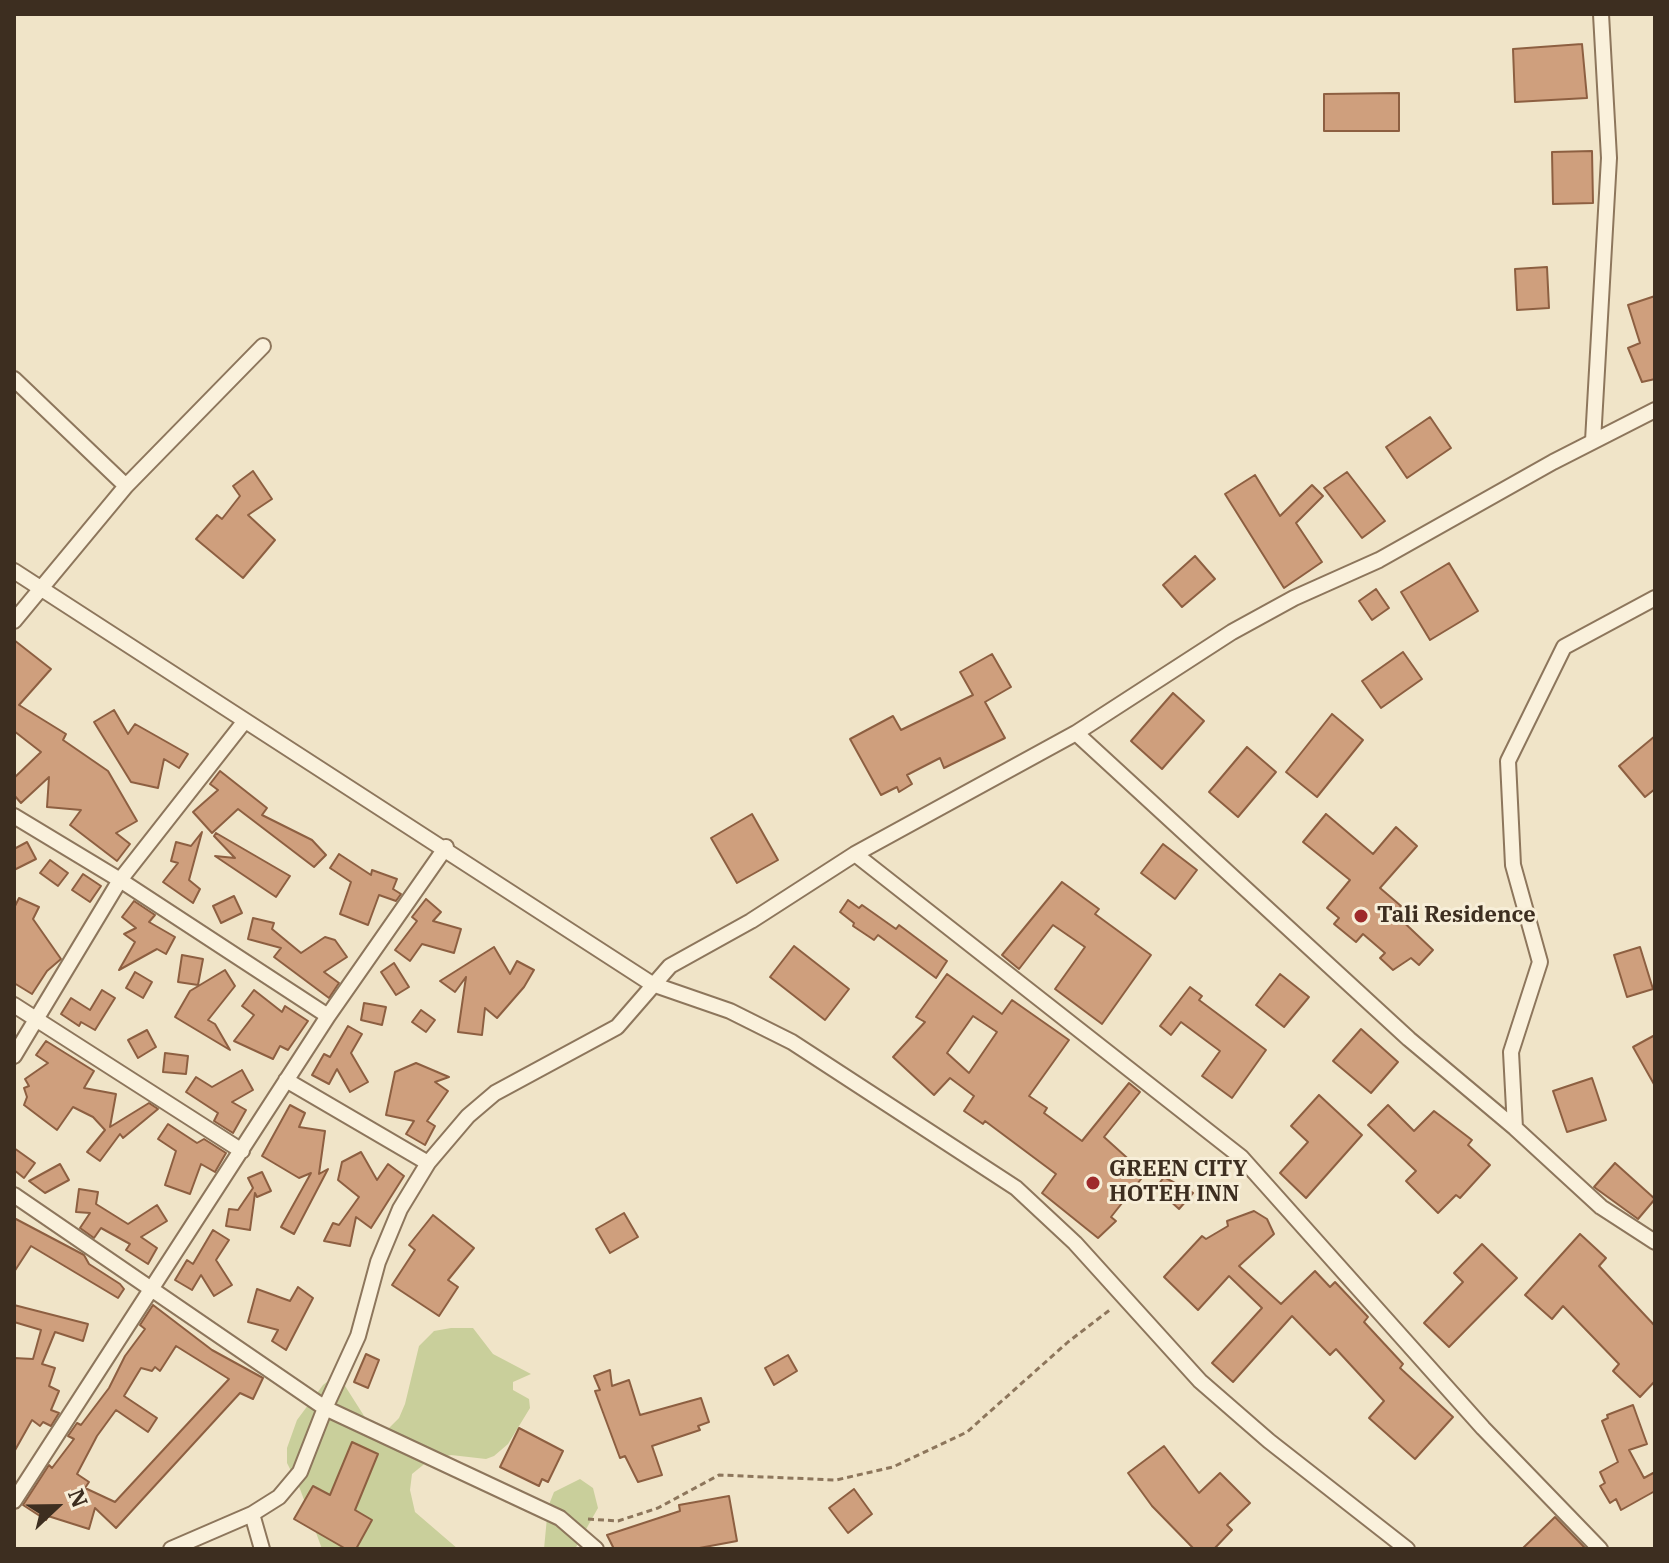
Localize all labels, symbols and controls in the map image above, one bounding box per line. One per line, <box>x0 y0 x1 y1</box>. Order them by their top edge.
place label: Tali Residence <box>1377 903 1536 929</box>
marker: Tali Residence <box>1352 907 1370 925</box>
place label: GREEN CITY HOTEH INN <box>1109 1157 1248 1208</box>
marker: GREEN CITY HOTEH INN <box>1084 1174 1102 1192</box>
north arrow <box>16 1467 96 1547</box>
text: N <box>62 1484 95 1511</box>

